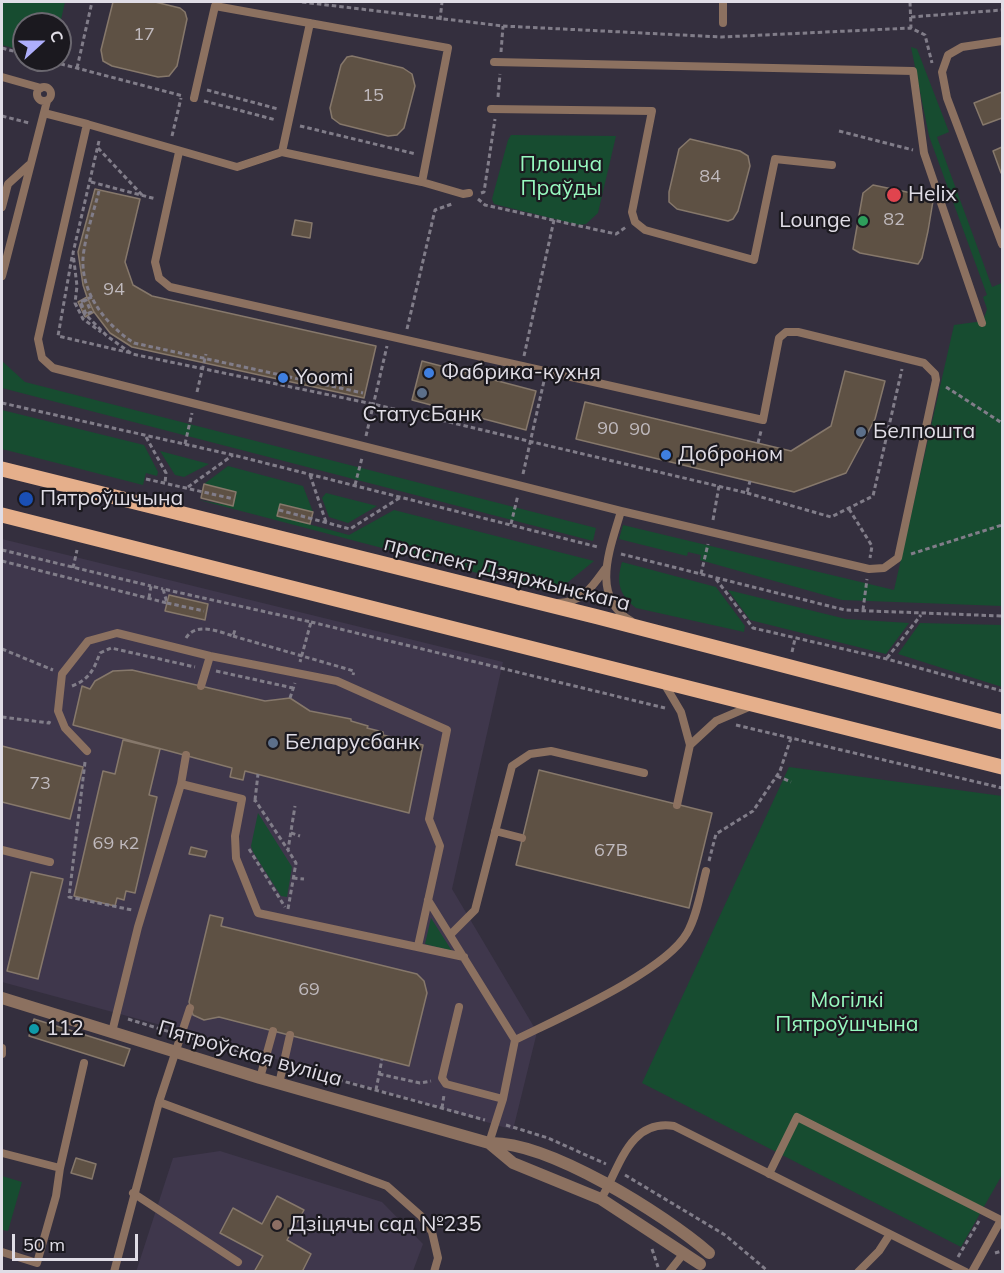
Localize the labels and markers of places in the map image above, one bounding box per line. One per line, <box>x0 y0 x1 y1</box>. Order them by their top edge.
place label: Helix <box>908 182 957 208</box>
marker: Helix <box>885 186 903 204</box>
place label: Lounge <box>779 208 851 234</box>
marker: Lounge <box>856 214 870 228</box>
place label: Фабрика-кухня <box>441 360 601 386</box>
place label: Yoomi <box>295 365 354 391</box>
marker: Фабрика-кухня <box>422 366 436 380</box>
marker: Yoomi <box>276 371 290 385</box>
marker: СтатусБанк <box>415 386 429 400</box>
place label: СтатусБанк <box>362 402 482 428</box>
place label: Белпошта <box>873 419 975 445</box>
marker: Белпошта <box>854 425 868 439</box>
place label: Доброном <box>678 442 783 468</box>
marker: Доброном <box>659 448 673 462</box>
place label: Пятроўшчына <box>40 486 183 512</box>
marker: Пятроўшчына <box>17 490 35 508</box>
place label: Беларусбанк <box>285 730 419 756</box>
marker: Беларусбанк <box>266 736 280 750</box>
place label: 112 <box>46 1016 84 1042</box>
marker: 112 <box>27 1022 41 1036</box>
place label: Дзіцячы сад №235 <box>289 1212 481 1238</box>
marker: Дзіцячы сад №235 <box>270 1218 284 1232</box>

